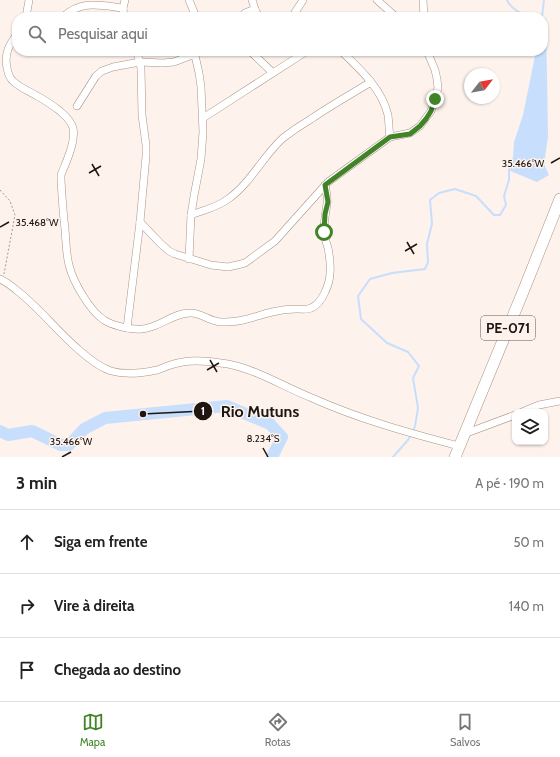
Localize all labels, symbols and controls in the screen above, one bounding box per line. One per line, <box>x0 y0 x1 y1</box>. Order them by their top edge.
search box <box>12 12 548 56</box>
icon: search <box>26 23 48 45</box>
text: Pesquisar aqui <box>58 25 148 43</box>
north arrow <box>464 68 500 104</box>
route end <box>426 90 444 108</box>
text: 35.466°W <box>502 157 545 170</box>
text: 35.468°W <box>16 216 59 229</box>
route start <box>315 223 333 241</box>
road number: PE-071 <box>481 316 535 340</box>
callout: Rio Mutuns <box>193 397 308 425</box>
text: Rio Mutuns <box>221 402 299 421</box>
text: 1 <box>201 403 205 418</box>
map controls <box>512 409 548 445</box>
button: layers <box>512 409 548 445</box>
text: 8.234°S <box>246 432 280 445</box>
text: 35.466°W <box>50 435 93 448</box>
text: 3 min <box>16 473 57 493</box>
text: A pé · 190 m <box>475 475 544 491</box>
icon: ahead <box>16 531 38 553</box>
text: Siga em frente <box>54 533 147 551</box>
text: 50 m <box>514 534 544 550</box>
icon: right <box>16 595 38 617</box>
text: Vire à direita <box>54 597 135 615</box>
text: 140 m <box>509 598 544 614</box>
icon: arrive <box>16 659 38 681</box>
text: Chegada ao destino <box>54 661 181 679</box>
tab: Mapa <box>80 711 105 749</box>
tab: Rotas <box>265 711 291 749</box>
tab: Salvos <box>450 711 480 749</box>

